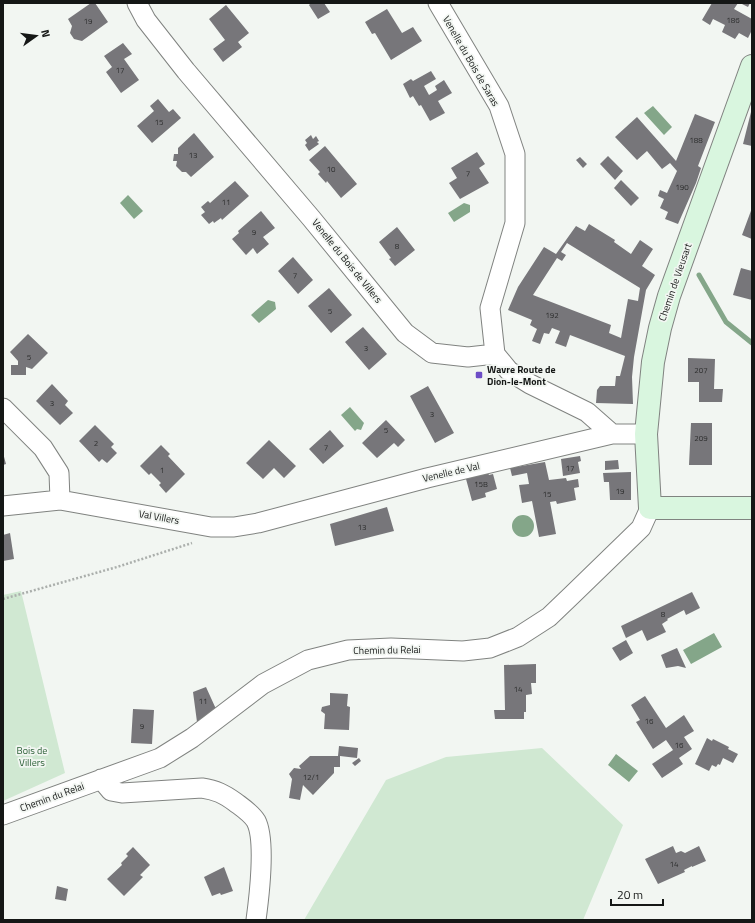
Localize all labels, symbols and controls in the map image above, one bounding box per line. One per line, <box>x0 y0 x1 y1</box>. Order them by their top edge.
street label: Venelle du Bois de Saras <box>439 13 503 109</box>
house number: 186 <box>726 14 740 26</box>
house number: 19 <box>84 15 93 27</box>
north arrow <box>16 16 56 56</box>
text: N <box>37 28 54 39</box>
house number: 17 <box>116 64 124 76</box>
house number: 15 <box>155 116 164 128</box>
house number: 188 <box>689 134 703 146</box>
house number: 13 <box>189 149 197 161</box>
house number: 10 <box>327 163 336 175</box>
house number: 7 <box>466 167 470 179</box>
house number: 190 <box>675 181 689 193</box>
house number: 11 <box>222 196 230 208</box>
street label: Venelle du Bois de Villers <box>308 216 386 307</box>
house number: 9 <box>252 226 257 238</box>
house number: 8 <box>395 240 400 252</box>
street label: Chemin de Vieusart <box>655 241 696 323</box>
house number: 7 <box>293 269 297 281</box>
house number: 5 <box>328 305 333 317</box>
house number: 192 <box>545 309 559 321</box>
house number: 3 <box>364 342 368 354</box>
house number: 5 <box>27 351 32 363</box>
place label: Wavre Route de Dion-le-Mont <box>487 362 556 389</box>
house number: 207 <box>694 364 708 376</box>
marker: Wavre Route de Dion-le-Mont <box>474 370 484 380</box>
house number: 3 <box>50 397 54 409</box>
house number: 3 <box>430 408 434 420</box>
house number: 5 <box>384 424 389 436</box>
house number: 209 <box>694 432 708 444</box>
house number: 2 <box>94 437 98 449</box>
house number: 7 <box>324 441 328 453</box>
street label: Venelle de Val <box>421 458 481 486</box>
house number: 17 <box>566 462 574 474</box>
house number: 1 <box>160 464 164 476</box>
house number: 15B <box>474 478 488 490</box>
house number: 19 <box>616 485 625 497</box>
house number: 15 <box>543 488 552 500</box>
street label: Val Villers <box>138 506 181 528</box>
house number: 13 <box>358 521 366 533</box>
house number: 8 <box>661 608 666 620</box>
street label: Chemin du Relai <box>353 642 421 658</box>
house number: 14 <box>514 683 523 695</box>
house number: 11 <box>199 695 207 707</box>
house number: 16 <box>645 715 654 727</box>
house number: 9 <box>140 720 145 732</box>
house number: 16 <box>675 739 684 751</box>
park label: Bois de Villers <box>17 743 47 770</box>
house number: 12/1 <box>303 771 319 783</box>
street label: Chemin du Relai <box>18 778 86 816</box>
house number: 14 <box>670 858 679 870</box>
scale bar <box>611 881 663 907</box>
text: 20 m <box>617 885 643 904</box>

